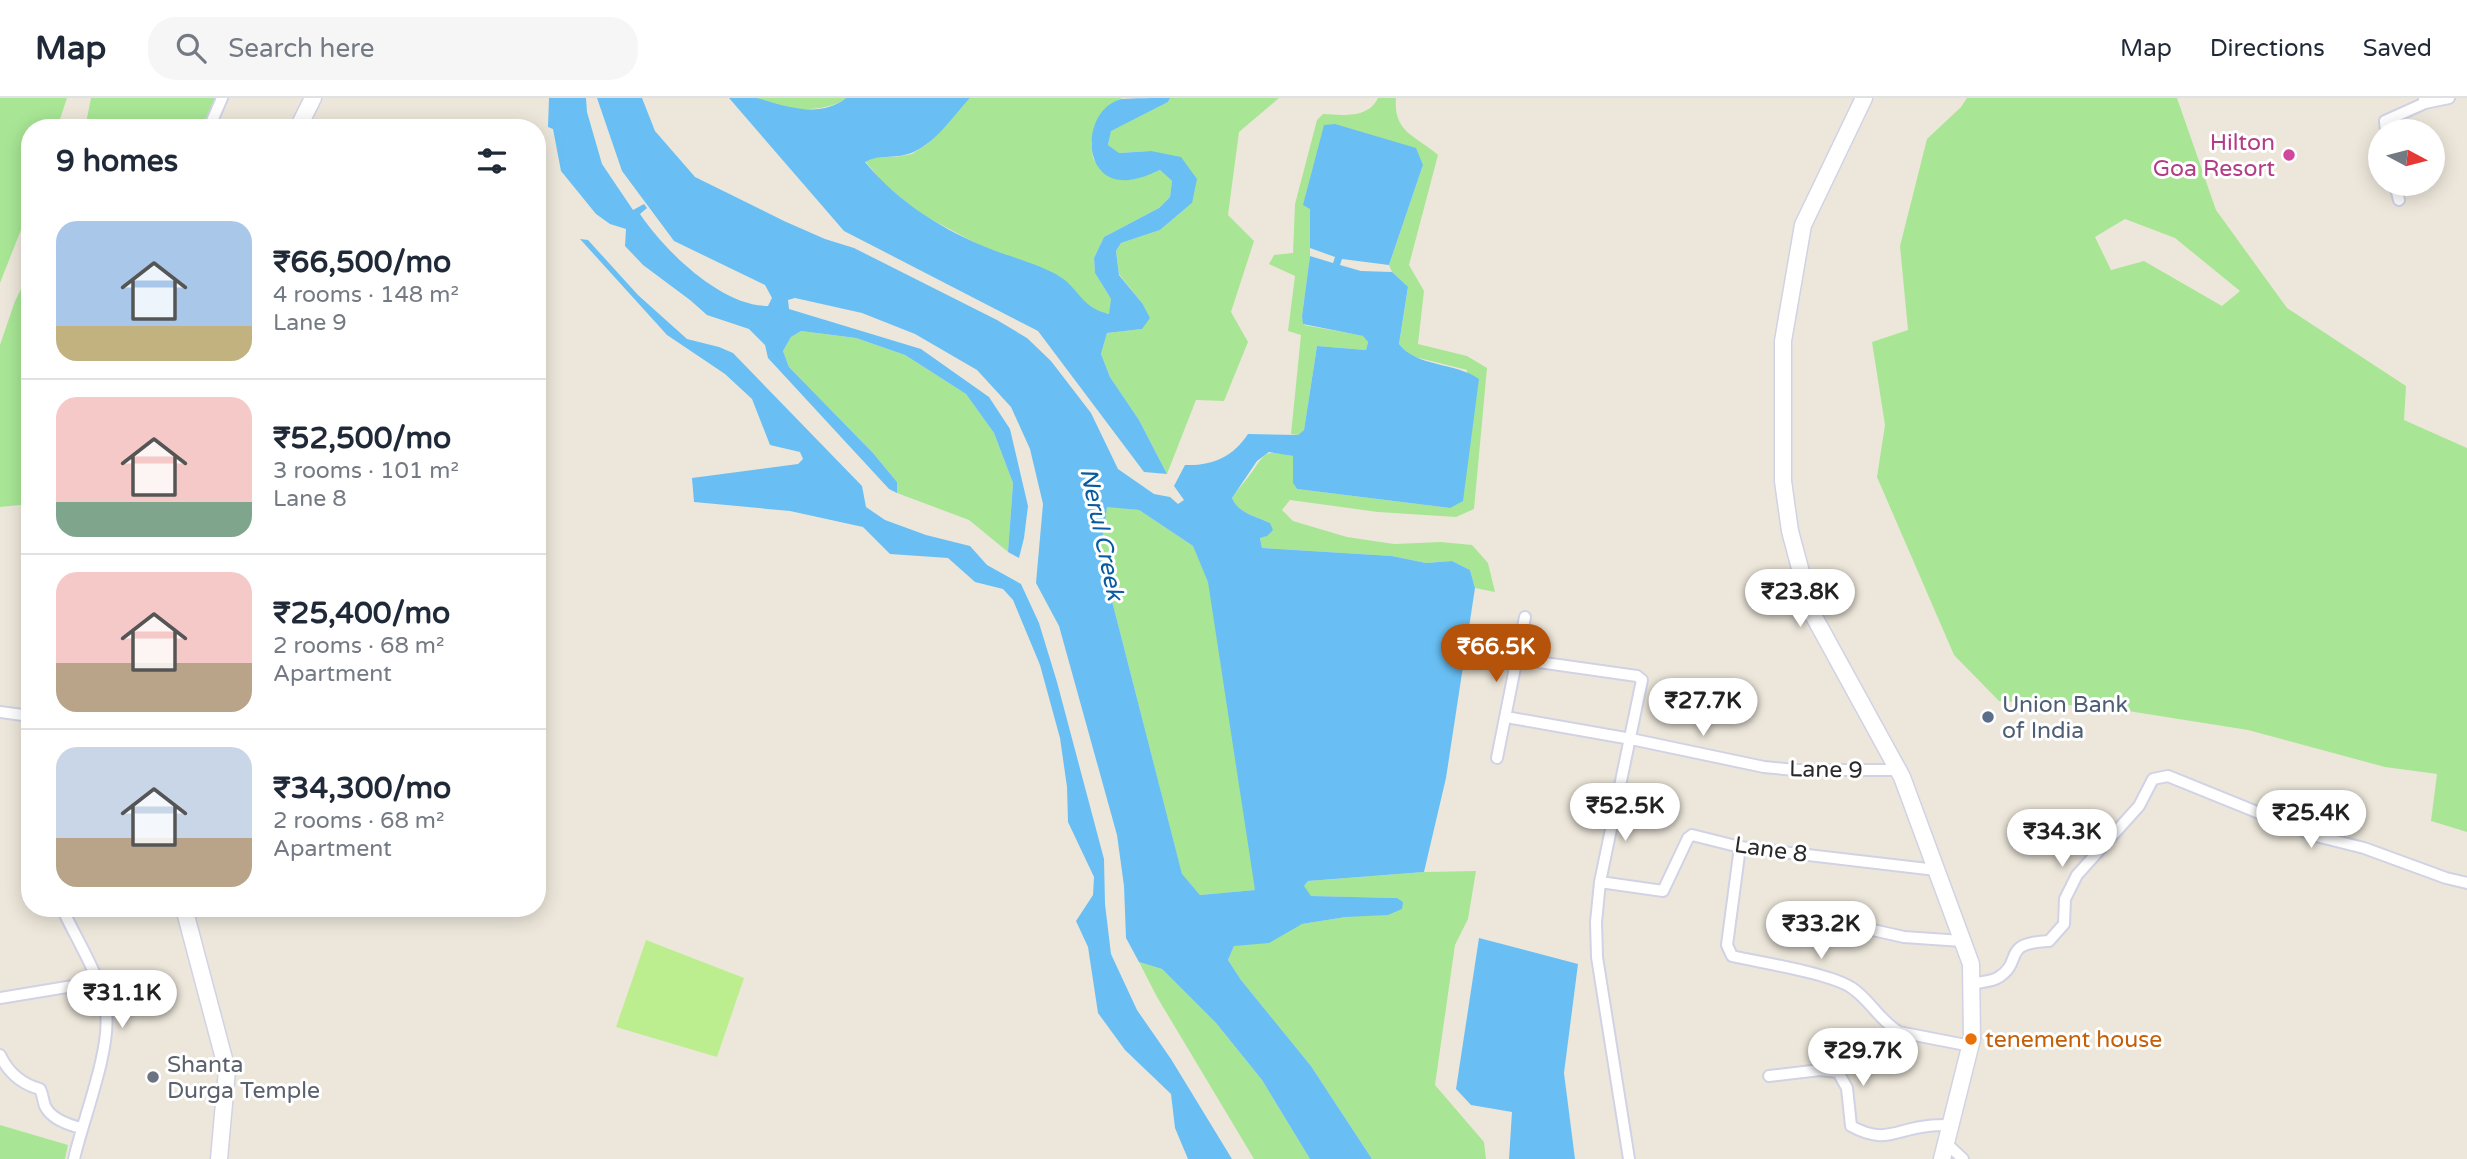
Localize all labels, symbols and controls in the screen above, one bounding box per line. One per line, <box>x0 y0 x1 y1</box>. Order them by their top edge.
search box <box>148 17 638 80</box>
text: Map <box>35 29 106 68</box>
icon: search <box>172 29 210 67</box>
text: Search here <box>228 33 374 64</box>
text: Map <box>2120 34 2172 63</box>
text: Directions <box>2210 34 2325 63</box>
text: Saved <box>2363 34 2432 63</box>
north arrow <box>2368 119 2445 196</box>
map controls <box>2368 119 2445 196</box>
place label: Hilton Goa Resort <box>2153 129 2275 183</box>
icon: filters <box>473 142 511 180</box>
text: 9 homes <box>56 143 178 180</box>
marker: Hilton Goa Resort <box>2281 147 2297 163</box>
text: ₹66,500/mo <box>273 244 451 281</box>
icon: home <box>112 249 196 333</box>
text: 4 rooms · 148 m² <box>273 281 459 309</box>
text: Lane 9 <box>273 309 347 337</box>
text: ₹52,500/mo <box>273 420 451 457</box>
icon: home <box>112 425 196 509</box>
text: 3 rooms · 101 m² <box>273 457 459 485</box>
water label: Nerul Creek <box>1073 465 1130 605</box>
text: Lane 8 <box>273 485 347 513</box>
pin: ₹23.8K <box>1743 570 1857 629</box>
text: ₹23.8K <box>1761 578 1839 606</box>
text: ₹25,400/mo <box>273 595 450 632</box>
icon: home <box>112 600 196 684</box>
pin: ₹66.5K <box>1439 624 1553 684</box>
text: 2 rooms · 68 m² <box>273 632 444 660</box>
text: ₹66.5K <box>1457 633 1535 661</box>
text: Apartment <box>273 660 392 688</box>
pin: ₹27.7K <box>1646 678 1760 738</box>
text: ₹27.7K <box>1665 687 1741 715</box>
place label: Union Bank of India <box>2002 691 2128 745</box>
marker: Union Bank of India <box>1980 709 1996 725</box>
street label: Lane 9 <box>1789 755 1863 785</box>
text: ₹34,300/mo <box>273 770 451 807</box>
icon: home <box>112 775 196 859</box>
pin: ₹52.5K <box>1568 784 1682 843</box>
pin: ₹25.4K <box>2254 790 2368 850</box>
text: ₹52.5K <box>1586 792 1664 820</box>
text: ₹25.4K <box>2272 799 2350 827</box>
text: 2 rooms · 68 m² <box>273 807 444 835</box>
pin: ₹34.3K <box>2005 810 2119 869</box>
text: ₹34.3K <box>2023 818 2101 846</box>
street label: Lane 8 <box>1732 831 1809 869</box>
text: Apartment <box>273 835 392 863</box>
pin: ₹33.2K <box>1764 902 1878 961</box>
text: ₹33.2K <box>1782 910 1860 938</box>
pin: ₹31.1K <box>65 970 179 1030</box>
text: ₹31.1K <box>83 979 161 1007</box>
place label: tenement house <box>1985 1026 2162 1054</box>
pin: ₹29.7K <box>1806 1028 1920 1088</box>
marker: tenement house <box>1963 1031 1979 1047</box>
text: ₹29.7K <box>1824 1037 1902 1065</box>
place label: Shanta Durga Temple <box>167 1051 320 1105</box>
marker: Shanta Durga Temple <box>145 1069 161 1085</box>

